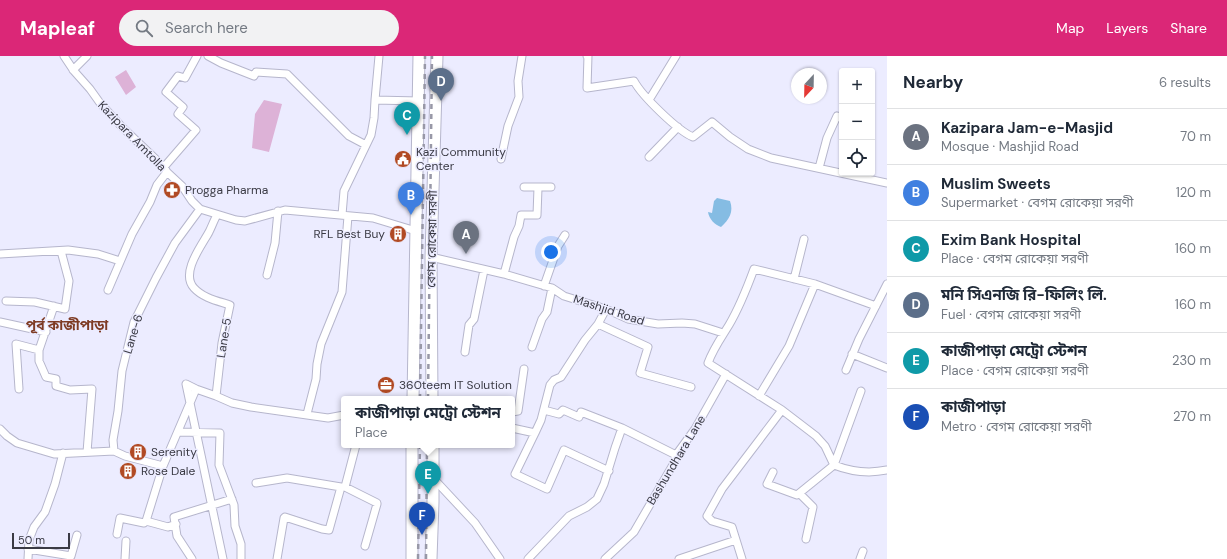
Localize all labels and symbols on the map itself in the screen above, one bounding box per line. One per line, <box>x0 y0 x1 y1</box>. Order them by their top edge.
pin: D <box>428 68 454 101</box>
north arrow <box>791 68 827 104</box>
street label: Kazipara Amtolla <box>94 97 170 175</box>
pin: C <box>394 102 420 135</box>
place label: Kazi Community Center <box>416 144 506 174</box>
public building icon: Kazi Community Center <box>393 149 413 169</box>
pharmacy icon: Progga Pharma <box>162 180 182 200</box>
place label: Progga Pharma <box>185 182 268 198</box>
pin: B <box>398 182 424 215</box>
street label: বেগম রোকেয়া সরণী <box>423 189 441 288</box>
pin: A <box>453 221 479 254</box>
building icon: RFL Best Buy <box>388 224 408 244</box>
place label: RFL Best Buy <box>313 226 385 242</box>
your location <box>541 242 561 262</box>
street label: Mashjid Road <box>571 291 647 329</box>
street label: Lane-6 <box>119 312 147 356</box>
district label: পূর্ব কাজীপাড়া <box>26 316 109 334</box>
street label: Lane-5 <box>213 317 235 359</box>
office icon: 360teem IT Solution <box>376 375 396 395</box>
place label: 360teem IT Solution <box>399 377 512 393</box>
street label: Bashundhara Lane <box>643 412 709 508</box>
building icon: Serenity <box>128 442 148 462</box>
place label: Serenity <box>151 444 197 460</box>
building icon: Rose Dale <box>118 461 138 481</box>
pin: E <box>415 461 441 494</box>
place label: Rose Dale <box>141 463 195 479</box>
pin: F <box>409 502 435 535</box>
scale bar <box>12 531 70 550</box>

